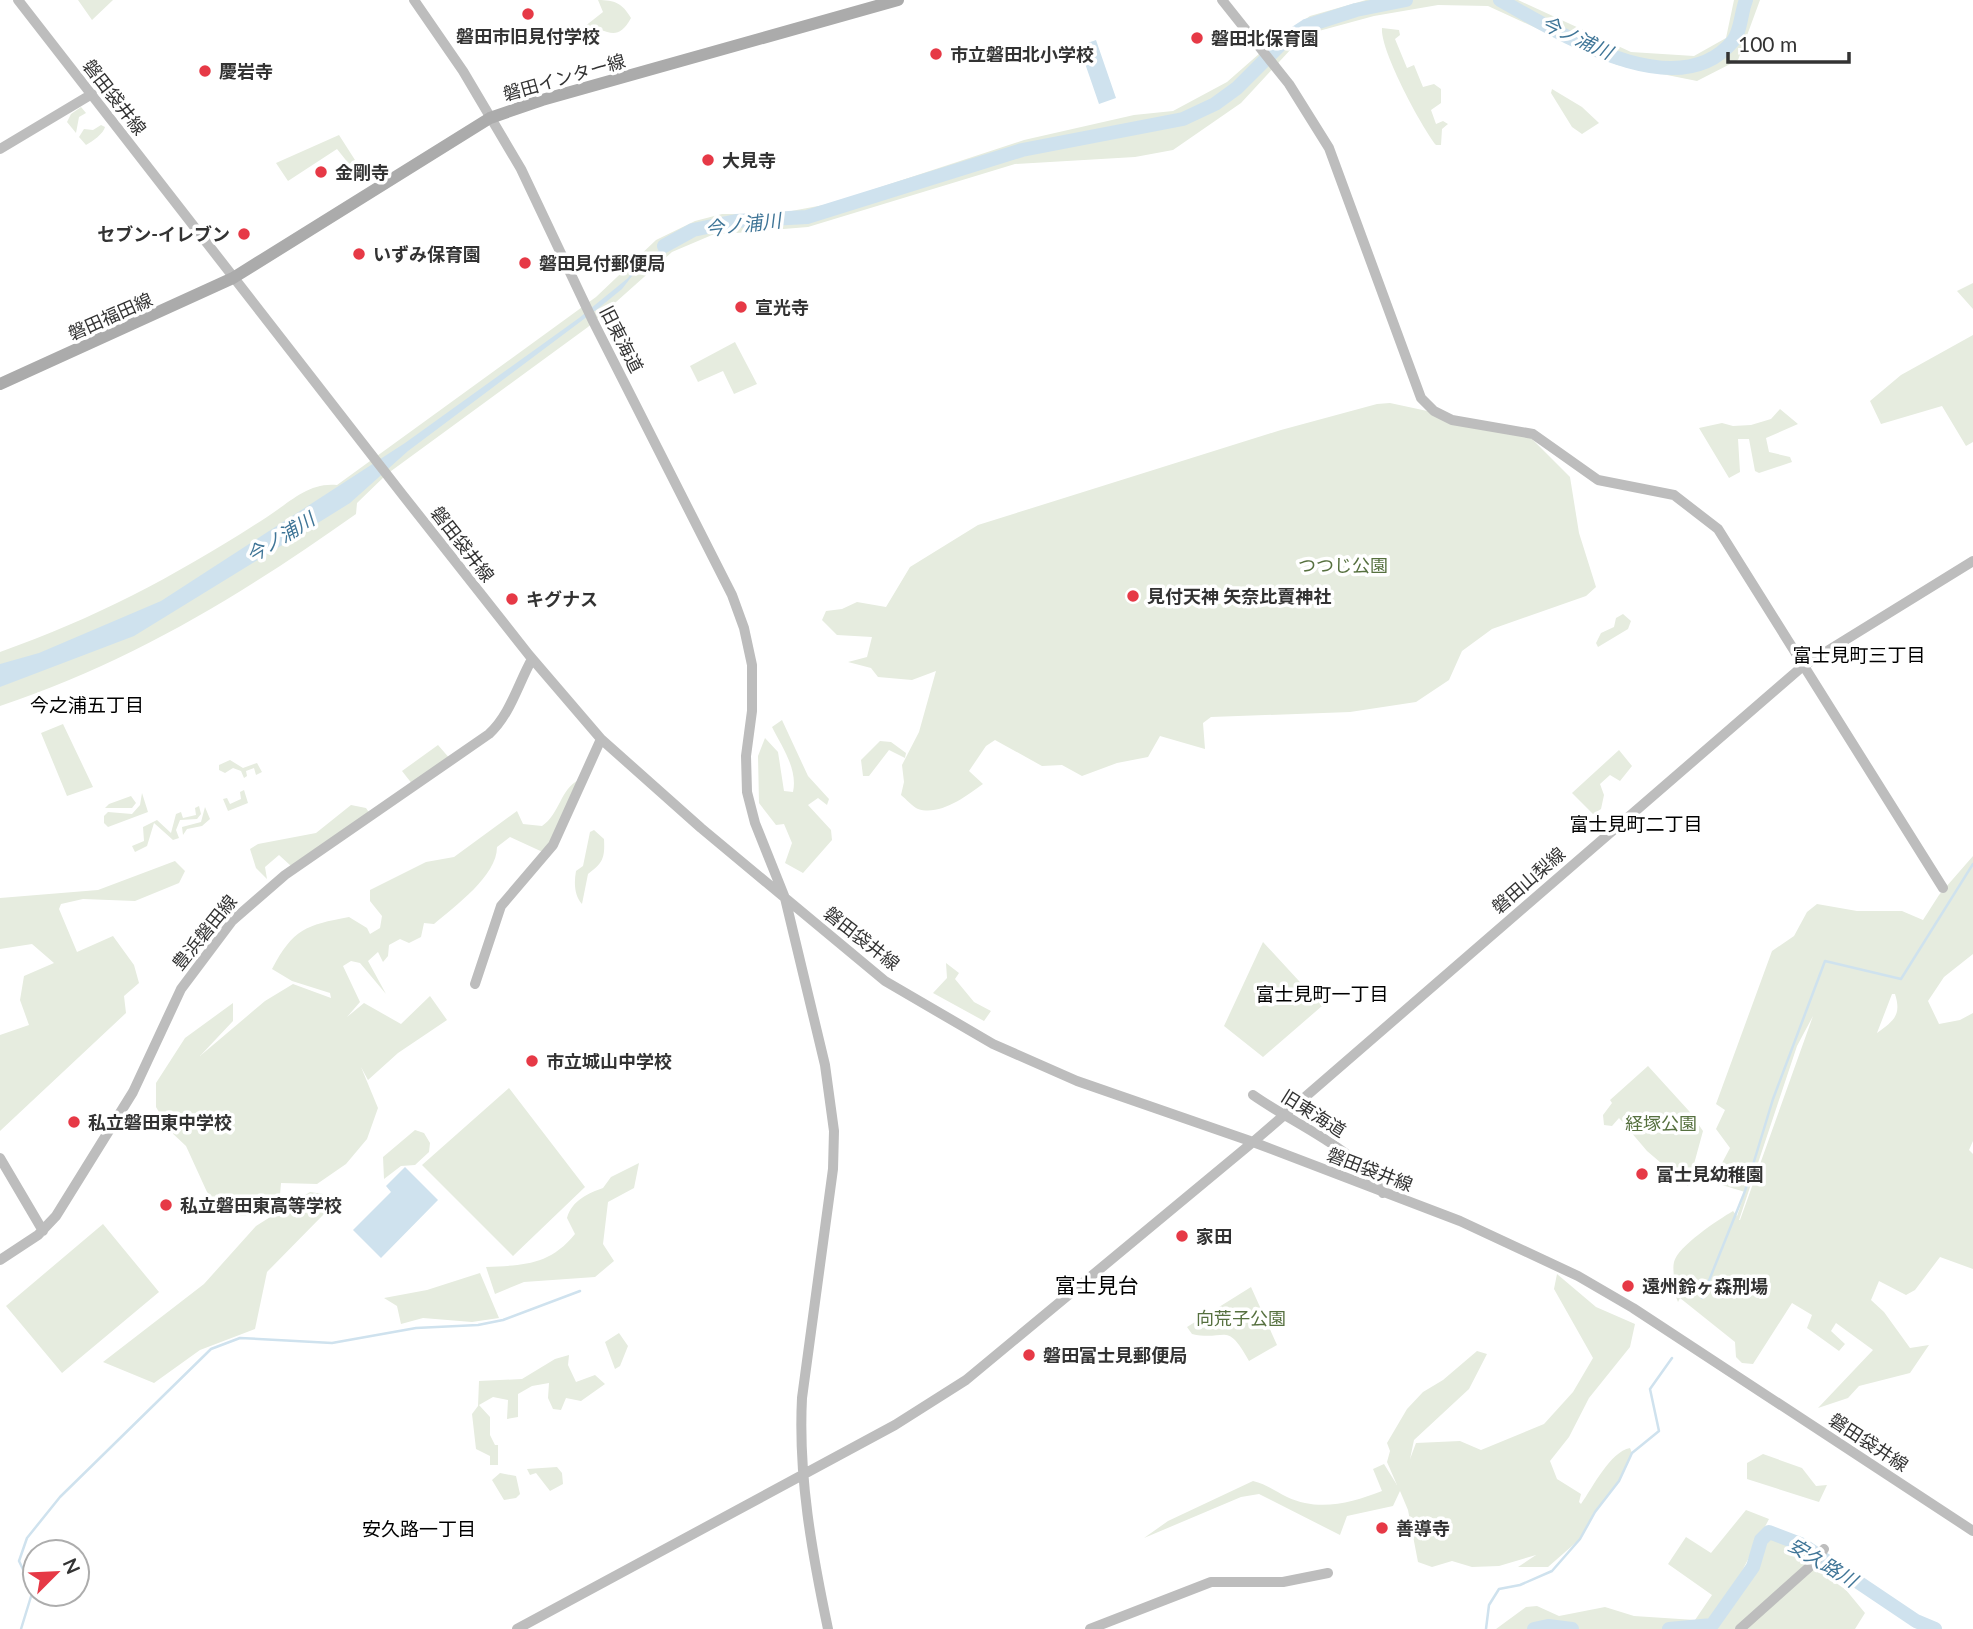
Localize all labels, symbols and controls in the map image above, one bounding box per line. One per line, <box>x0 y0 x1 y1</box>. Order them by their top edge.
marker: 磐田市旧見付学校 <box>520 6 536 22</box>
water label: 今ノ浦川 <box>1538 11 1618 64</box>
scale bar <box>1728 21 1849 65</box>
place label: 磐田市旧見付学校 <box>456 25 600 47</box>
place label: 磐田北保育園 <box>1211 27 1319 49</box>
marker: 磐田北保育園 <box>1189 30 1205 46</box>
text: 100 m <box>1738 31 1797 56</box>
place label: 市立磐田北小学校 <box>950 43 1094 65</box>
marker: 市立磐田北小学校 <box>928 46 944 62</box>
street label: 磐田インター線 <box>500 49 628 105</box>
street label: 磐田袋井線 <box>79 55 151 139</box>
place label: 慶岩寺 <box>219 60 273 82</box>
marker: 慶岩寺 <box>197 63 213 79</box>
place label: 大見寺 <box>722 149 776 171</box>
marker: 大見寺 <box>700 152 716 168</box>
place label: 金剛寺 <box>335 161 389 183</box>
marker: 金剛寺 <box>313 164 329 180</box>
water label: 今ノ浦川 <box>704 208 784 240</box>
place label: セブン-イレブン <box>97 223 230 245</box>
marker: セブン-イレブン <box>236 226 252 242</box>
place label: いずみ保育園 <box>373 243 481 265</box>
marker: いずみ保育園 <box>351 246 367 262</box>
place label: 磐田見付郵便局 <box>539 252 665 274</box>
marker: 磐田見付郵便局 <box>517 255 533 271</box>
street label: 磐田福田線 <box>64 288 156 344</box>
place label: 宣光寺 <box>755 296 809 318</box>
marker: 宣光寺 <box>733 299 749 315</box>
street label: 旧東海道 <box>596 302 648 376</box>
street label: 磐田袋井線 <box>427 502 499 586</box>
water label: 今ノ浦川 <box>242 506 320 567</box>
park label: つつじ公園 <box>1298 554 1388 576</box>
place label: 見付天神 矢奈比賣神社 <box>1147 585 1331 607</box>
place label: キグナス <box>526 588 598 610</box>
marker: 見付天神 矢奈比賣神社 <box>1125 588 1141 604</box>
marker: キグナス <box>504 591 520 607</box>
district label: 富士見町三丁目 <box>1792 643 1926 666</box>
district label: 今之浦五丁目 <box>30 693 144 716</box>
district label: 富士見町二丁目 <box>1569 812 1703 835</box>
street label: 磐田山梨線 <box>1487 842 1569 918</box>
street label: 豊浜磐田線 <box>167 890 241 974</box>
street label: 磐田袋井線 <box>820 902 904 974</box>
district label: 富士見町一丁目 <box>1255 982 1389 1005</box>
place label: 市立城山中学校 <box>546 1050 672 1072</box>
marker: 市立城山中学校 <box>524 1053 540 1069</box>
street label: 旧東海道 <box>1278 1085 1350 1141</box>
place label: 私立磐田東中学校 <box>88 1111 232 1133</box>
park label: 経塚公園 <box>1625 1112 1697 1134</box>
marker: 私立磐田東中学校 <box>66 1114 82 1130</box>
street label: 磐田袋井線 <box>1324 1143 1416 1195</box>
place label: 富士見幼稚園 <box>1656 1163 1764 1185</box>
marker: 富士見幼稚園 <box>1634 1166 1650 1182</box>
place label: 私立磐田東高等学校 <box>180 1194 342 1216</box>
marker: 私立磐田東高等学校 <box>158 1197 174 1213</box>
place label: 家田 <box>1196 1225 1232 1247</box>
marker: 家田 <box>1174 1228 1190 1244</box>
district label: 富士見台 <box>1055 1272 1139 1297</box>
place label: 遠州鈴ヶ森刑場 <box>1642 1275 1768 1297</box>
marker: 遠州鈴ヶ森刑場 <box>1620 1278 1636 1294</box>
park label: 向荒子公園 <box>1196 1307 1286 1329</box>
place label: 磐田富士見郵便局 <box>1043 1344 1187 1366</box>
marker: 磐田富士見郵便局 <box>1021 1347 1037 1363</box>
street label: 磐田袋井線 <box>1825 1408 1913 1476</box>
district label: 安久路一丁目 <box>362 1517 476 1540</box>
place label: 善導寺 <box>1396 1517 1450 1539</box>
marker: 善導寺 <box>1374 1520 1390 1536</box>
water label: 安久路川 <box>1784 1533 1863 1592</box>
north arrow <box>21 1538 91 1608</box>
text: N <box>59 1555 85 1577</box>

